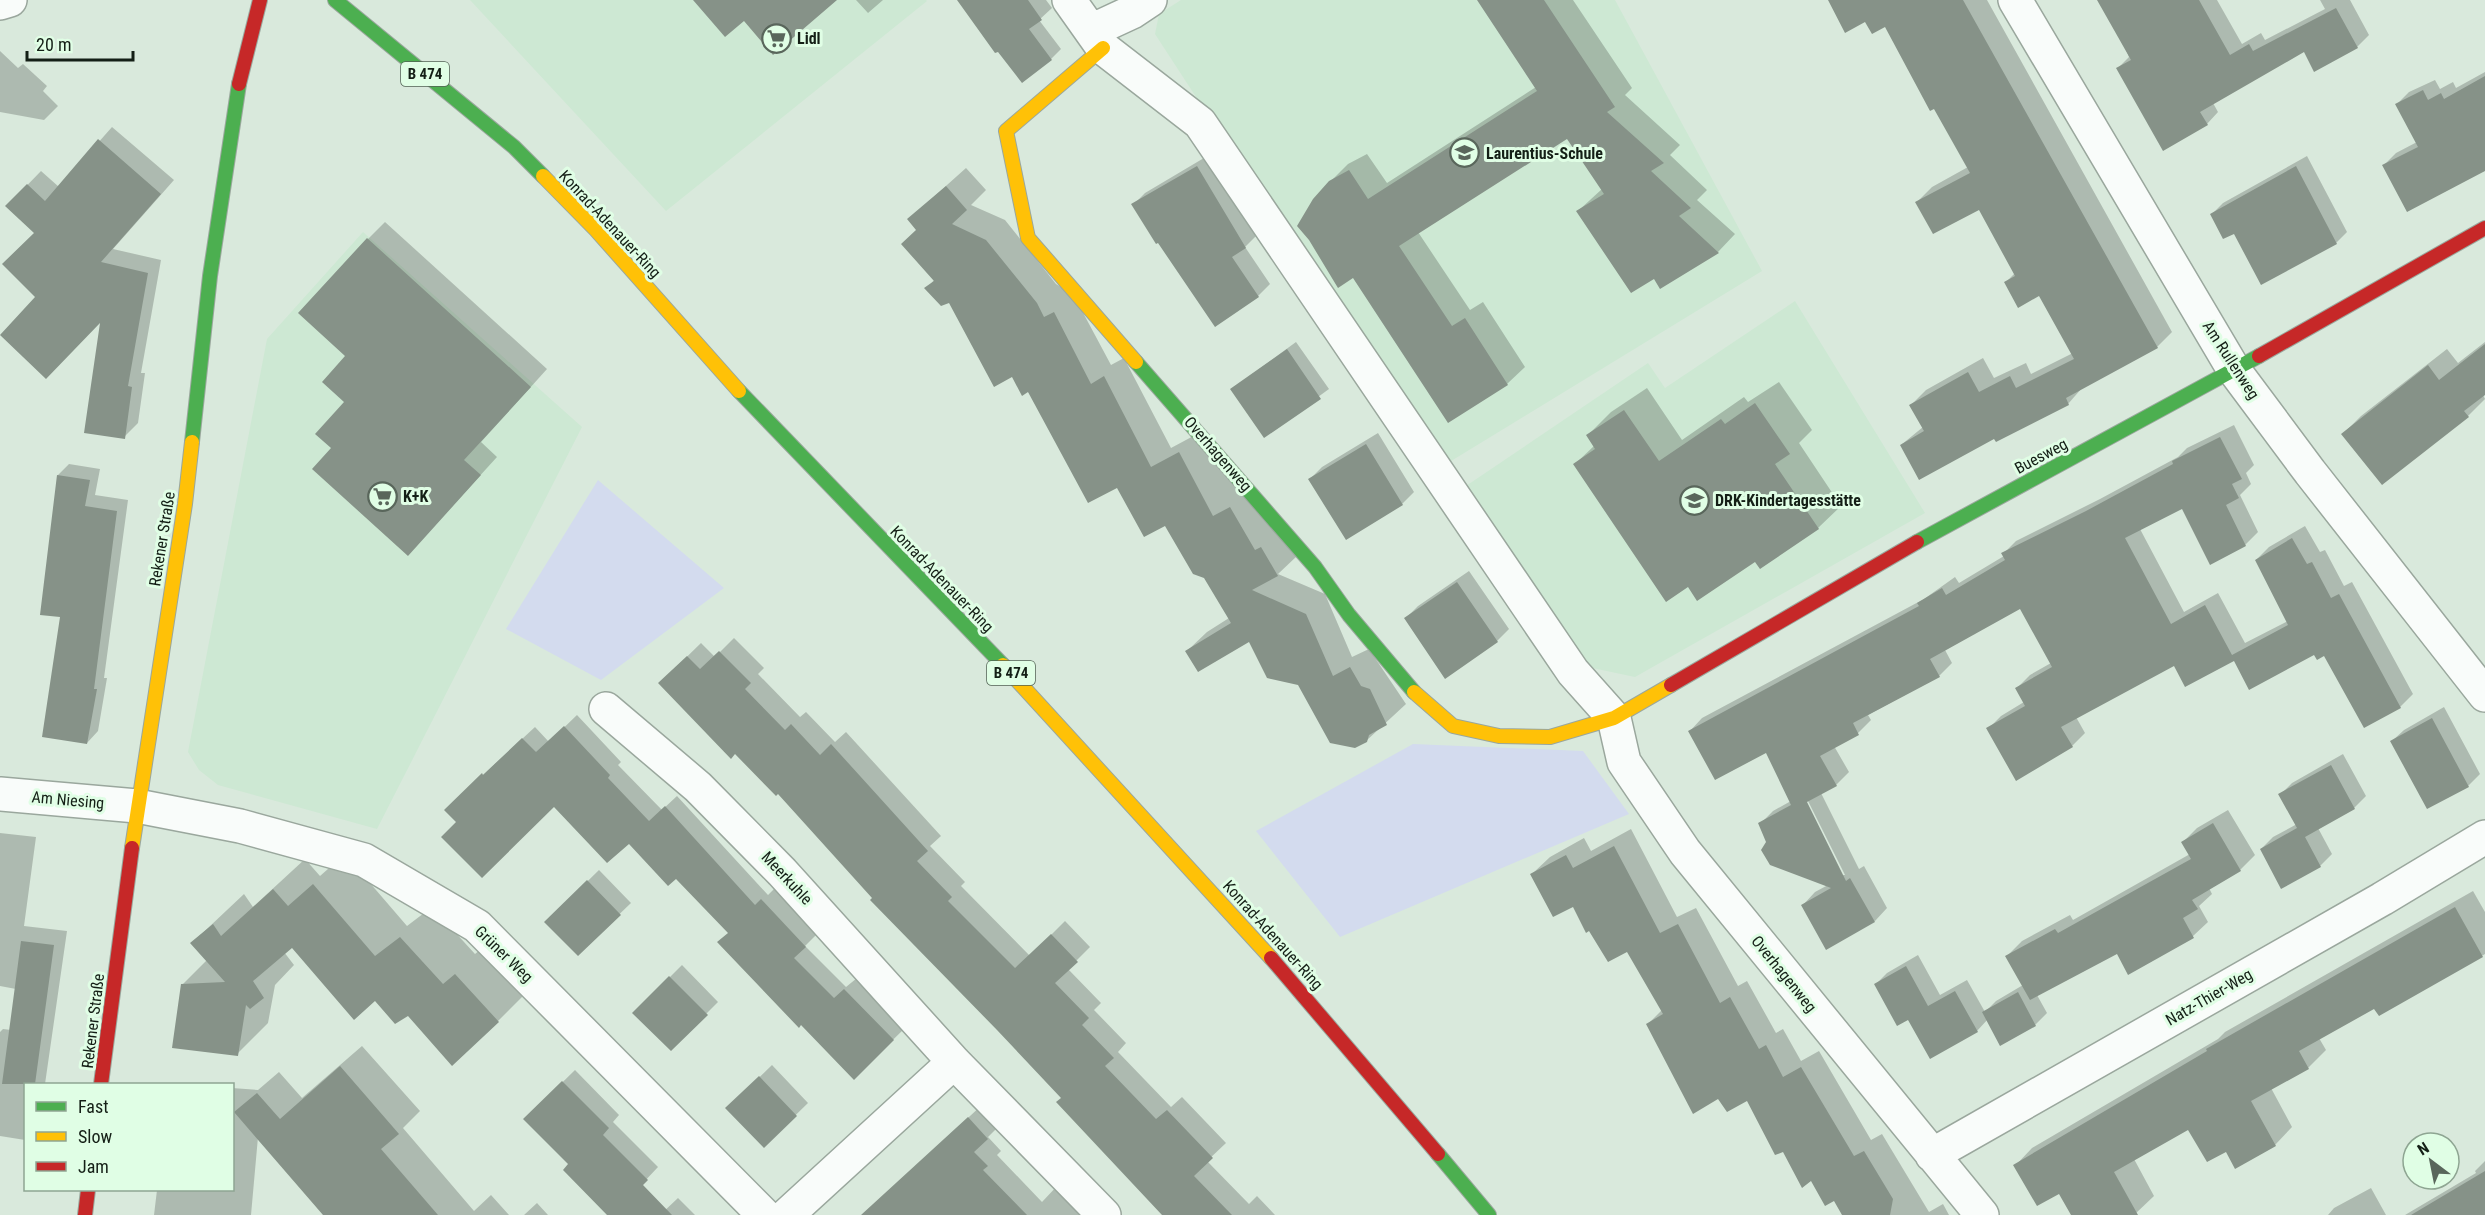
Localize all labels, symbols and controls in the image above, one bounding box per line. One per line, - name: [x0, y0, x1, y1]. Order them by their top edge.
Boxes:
- supermarket icon: Lidl: [760, 22, 792, 54]
- scale bar: [27, 24, 134, 62]
- place label: Lidl: [797, 29, 821, 48]
- text: 20 m: [36, 34, 71, 55]
- road number: B 474: [401, 62, 449, 86]
- school or university icon: Laurentius-Schule: [1449, 137, 1481, 169]
- place label: Laurentius-Schule: [1486, 144, 1603, 163]
- street label: Konrad-Adenauer-Ring: [555, 166, 665, 282]
- street label: Am Rullenweg: [2199, 317, 2263, 403]
- street label: Overhagenweg: [1180, 413, 1256, 495]
- street label: Buesweg: [2011, 434, 2071, 478]
- supermarket icon: K+K: [366, 480, 398, 512]
- school or university icon: DRK-Kindertagesstätte: [1678, 484, 1710, 516]
- place label: K+K: [403, 487, 428, 506]
- street label: Rekener Straße: [145, 490, 179, 588]
- place label: DRK-Kindertagesstätte: [1715, 491, 1861, 510]
- street label: Konrad-Adenauer-Ring: [886, 522, 998, 636]
- road number: B 474: [987, 661, 1035, 685]
- street label: Am Niesing: [31, 787, 105, 813]
- street label: Meerkuhle: [758, 847, 816, 909]
- street label: Konrad-Adenauer-Ring: [1219, 876, 1327, 994]
- street label: Grüner Weg: [471, 922, 537, 986]
- street label: Overhagenweg: [1747, 932, 1821, 1016]
- street label: Natz-Thier-Weg: [2162, 965, 2256, 1029]
- street label: Rekener Straße: [78, 972, 108, 1070]
- legend: [24, 1083, 234, 1191]
- text: Fast: [78, 1096, 109, 1117]
- text: Slow: [78, 1126, 113, 1147]
- north arrow: [2401, 1131, 2461, 1191]
- text: N: [2414, 1138, 2433, 1159]
- text: Jam: [78, 1156, 109, 1177]

